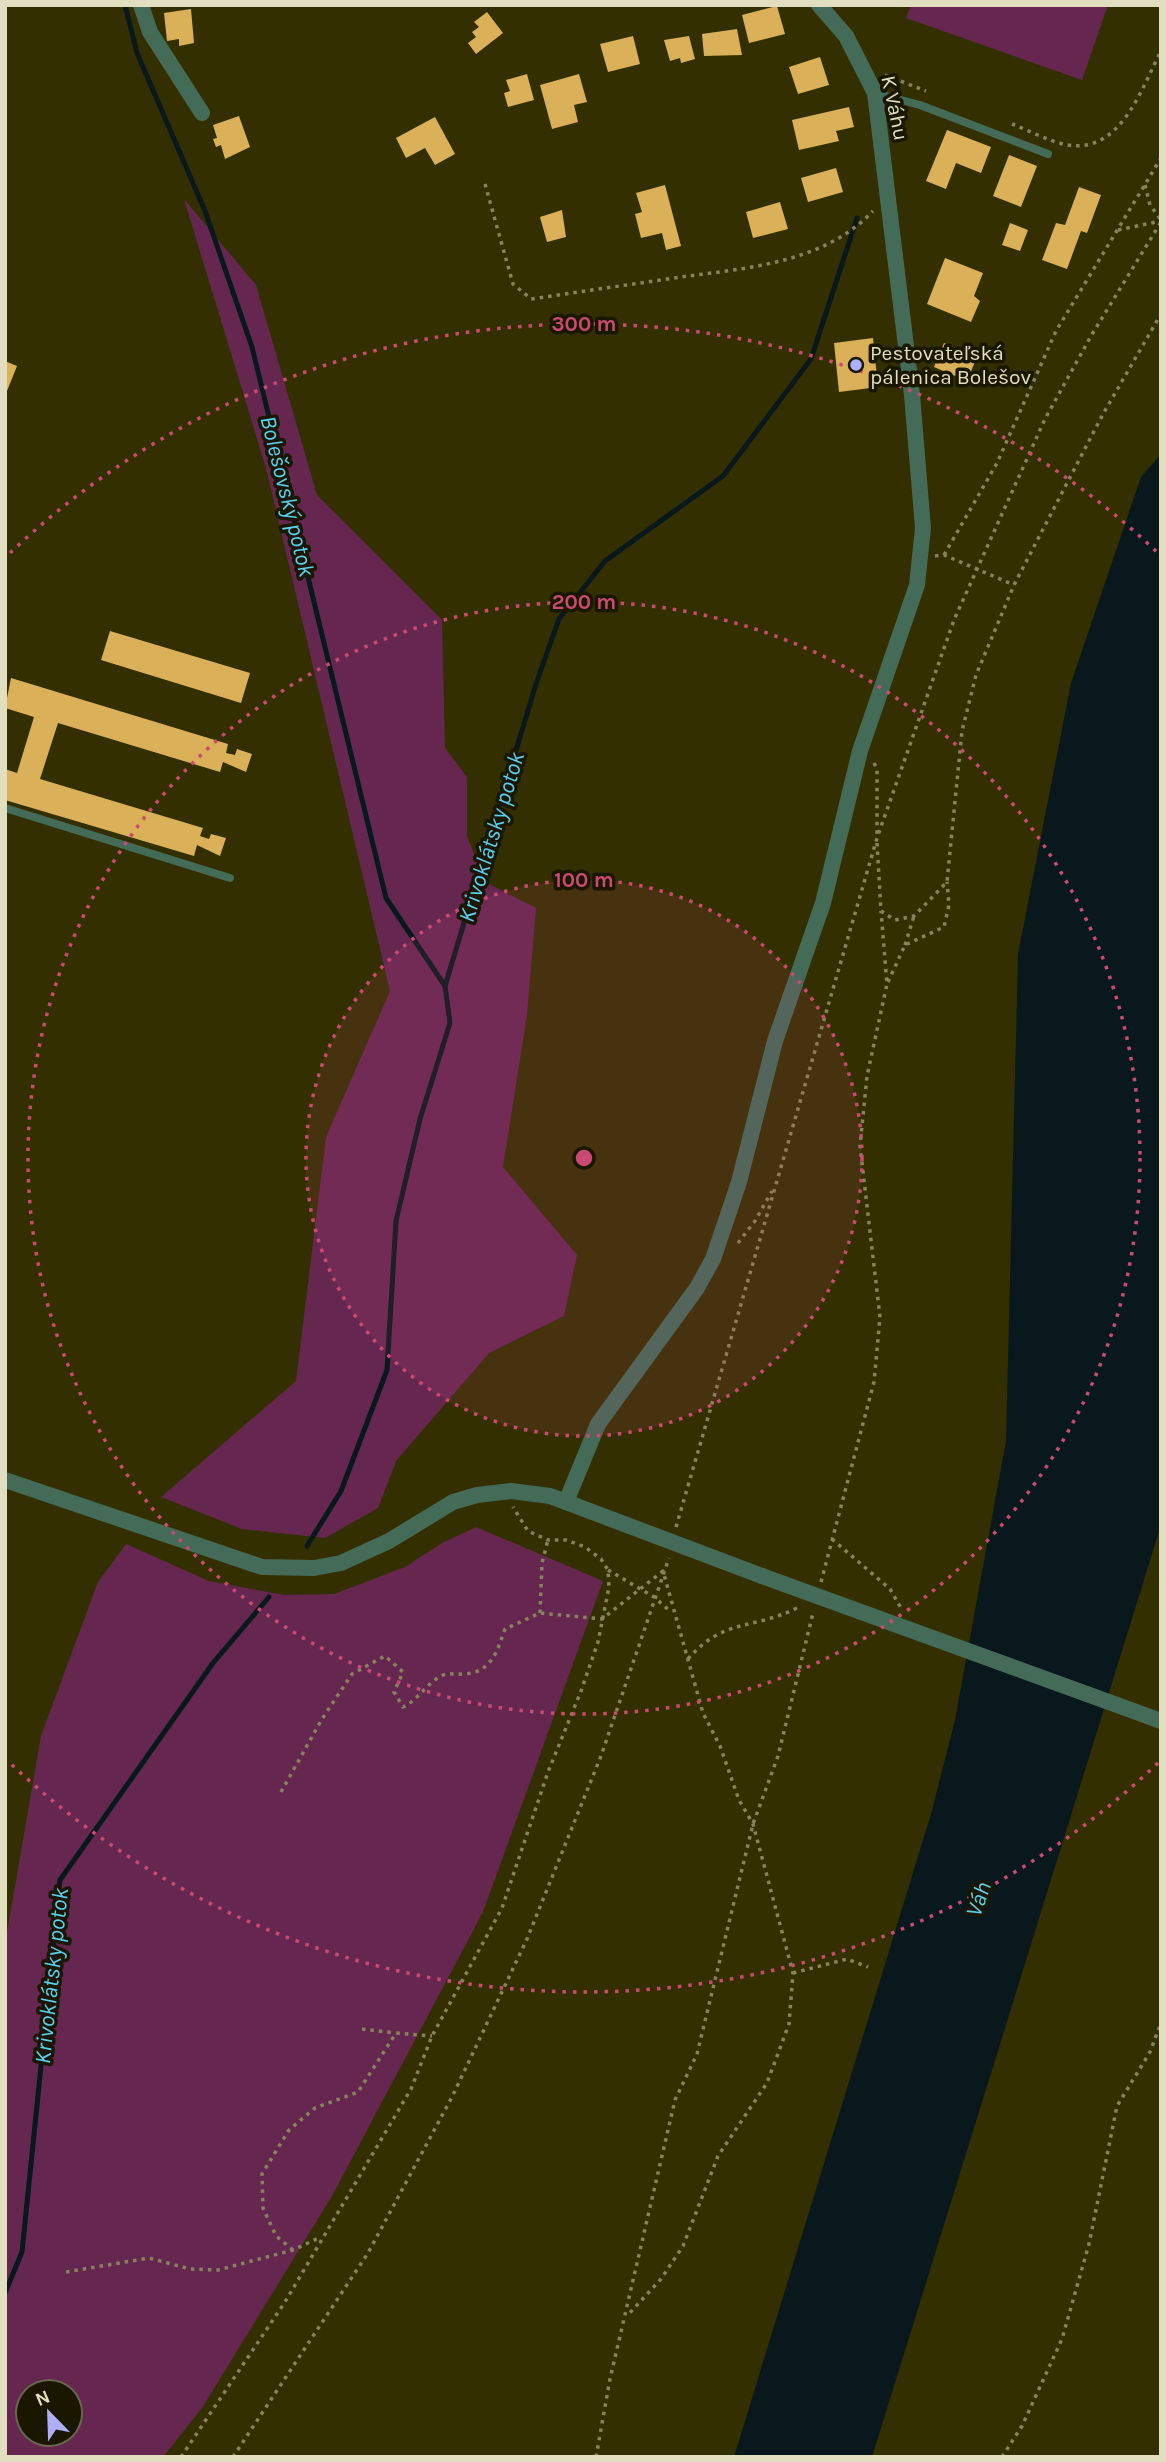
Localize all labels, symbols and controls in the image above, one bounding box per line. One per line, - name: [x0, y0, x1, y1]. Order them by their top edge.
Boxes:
- street label: K Váhu: [876, 73, 914, 143]
- text: 300 m: [552, 312, 616, 336]
- place label: Pestovateľská pálenica Bolešov: [870, 341, 1032, 389]
- marker: Pestovateľská pálenica Bolešov: [848, 357, 864, 373]
- water label: Bolešovský potok: [254, 413, 321, 580]
- text: 200 m: [552, 590, 616, 614]
- water label: Krivoklátsky potok: [453, 748, 530, 926]
- text: 100 m: [554, 868, 614, 892]
- centre of rings: [572, 1146, 596, 1170]
- water label: Váh: [960, 1878, 997, 1920]
- water label: Krivoklátsky potok: [29, 1886, 74, 2065]
- north arrow: [14, 2378, 84, 2448]
- text: N: [32, 2385, 53, 2411]

